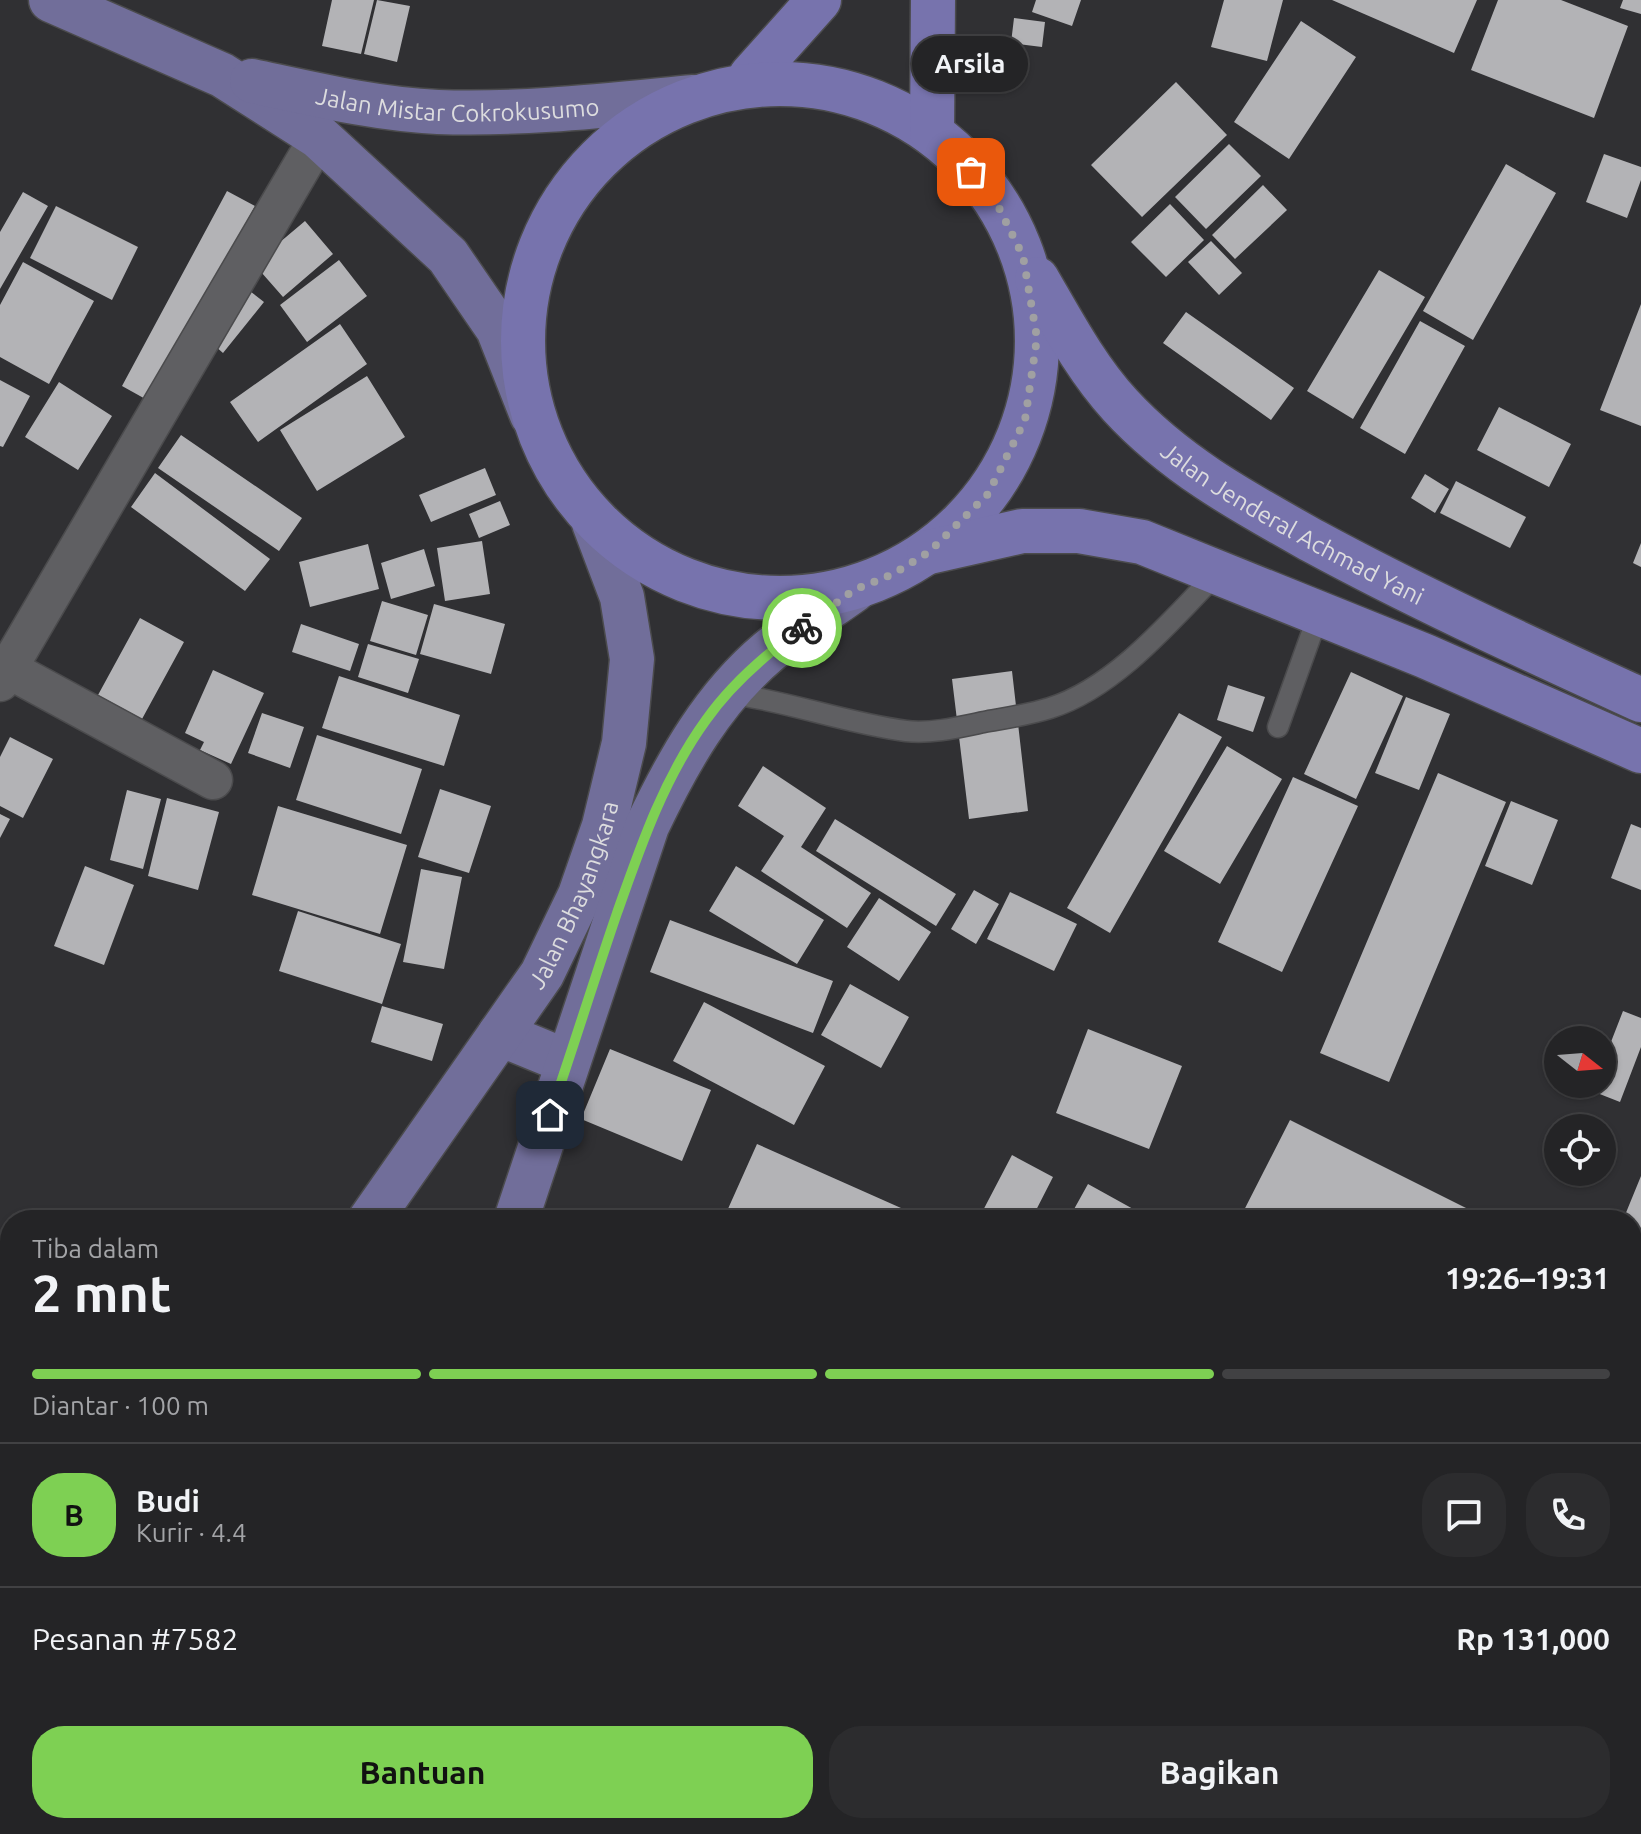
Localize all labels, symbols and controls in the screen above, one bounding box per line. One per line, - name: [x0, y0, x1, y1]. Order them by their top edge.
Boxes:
- callout: Arsila: [913, 36, 1029, 92]
- text: Arsila: [935, 49, 1005, 78]
- street label: Jalan Mistar Cokrokusumo: [314, 82, 600, 126]
- pin: [937, 138, 1005, 206]
- icon: bag: [949, 150, 993, 194]
- street label: Jalan Jenderal Achmad Yani: [1156, 436, 1429, 610]
- courier: [762, 588, 842, 668]
- icon: bike: [780, 606, 824, 650]
- street label: Jalan Bhayangkara: [523, 798, 623, 994]
- north arrow: [1544, 1026, 1616, 1098]
- map controls: [1544, 1026, 1616, 1186]
- pin: [516, 1081, 584, 1149]
- icon: home: [528, 1093, 572, 1137]
- button: locate: [1544, 1114, 1616, 1186]
- text: Tiba dalam: [32, 1234, 159, 1263]
- text: 19:26–19:31: [1445, 1261, 1610, 1295]
- text: 2 mnt: [32, 1264, 171, 1322]
- text: Diantar · 100 m: [32, 1391, 209, 1420]
- button: chat: [1422, 1473, 1506, 1557]
- button: phone: [1526, 1473, 1610, 1557]
- text: Budi: [136, 1484, 200, 1518]
- text: B: [64, 1498, 84, 1532]
- text: Kurir · 4.4: [136, 1518, 247, 1547]
- text: Pesanan #7582: [32, 1622, 238, 1656]
- text: Rp 131,000: [1456, 1622, 1610, 1656]
- button: Bantuan: [32, 1726, 813, 1818]
- button: Bagikan: [829, 1726, 1610, 1818]

